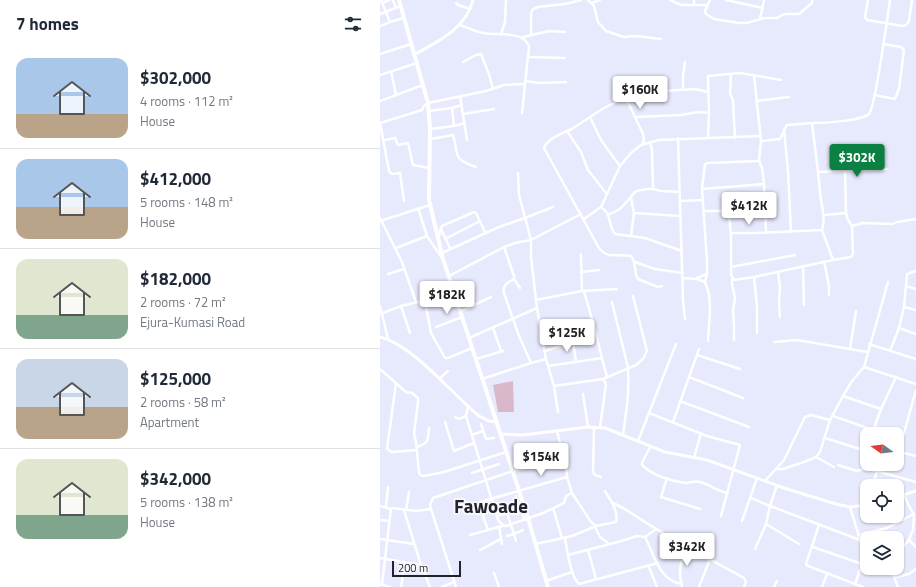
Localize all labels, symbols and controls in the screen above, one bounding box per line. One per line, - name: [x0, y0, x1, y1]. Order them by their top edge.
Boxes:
- text: 7 homes: [16, 11, 79, 37]
- icon: filters: [342, 13, 364, 35]
- text: $302,000: [140, 65, 211, 91]
- icon: home: [48, 74, 96, 122]
- pin: $160K: [612, 76, 668, 110]
- text: $160K: [622, 79, 658, 99]
- text: 4 rooms · 112 m²: [140, 91, 233, 111]
- text: House: [140, 111, 175, 131]
- pin: $302K: [829, 144, 885, 178]
- text: $302K: [839, 147, 875, 167]
- text: $412,000: [140, 166, 211, 192]
- icon: home: [48, 175, 96, 223]
- text: 5 rooms · 148 m²: [140, 192, 233, 212]
- pin: $412K: [721, 192, 777, 226]
- text: $412K: [731, 195, 767, 215]
- text: House: [140, 212, 175, 232]
- text: $182,000: [140, 266, 211, 292]
- icon: home: [48, 275, 96, 323]
- pin: $182K: [419, 281, 475, 315]
- text: $182K: [429, 284, 465, 304]
- text: 2 rooms · 72 m²: [140, 292, 226, 312]
- text: Ejura-Kumasi Road: [140, 312, 245, 332]
- pin: $125K: [539, 319, 595, 353]
- text: $125K: [549, 322, 585, 342]
- text: $125,000: [140, 366, 211, 392]
- icon: home: [48, 375, 96, 423]
- text: 2 rooms · 58 m²: [140, 392, 226, 412]
- text: Apartment: [140, 412, 199, 432]
- north arrow: [860, 427, 904, 471]
- map controls: [860, 427, 904, 575]
- pin: $154K: [513, 443, 569, 477]
- text: $154K: [523, 446, 559, 466]
- text: $342,000: [140, 466, 211, 492]
- icon: home: [48, 475, 96, 523]
- button: locate: [860, 479, 904, 523]
- district label: Fawoade: [454, 491, 528, 520]
- text: 5 rooms · 138 m²: [140, 492, 233, 512]
- text: House: [140, 512, 175, 532]
- button: layers: [860, 531, 904, 575]
- pin: $342K: [659, 533, 715, 567]
- text: $342K: [669, 536, 705, 556]
- scale bar: [392, 559, 461, 578]
- text: 200 m: [398, 560, 428, 576]

